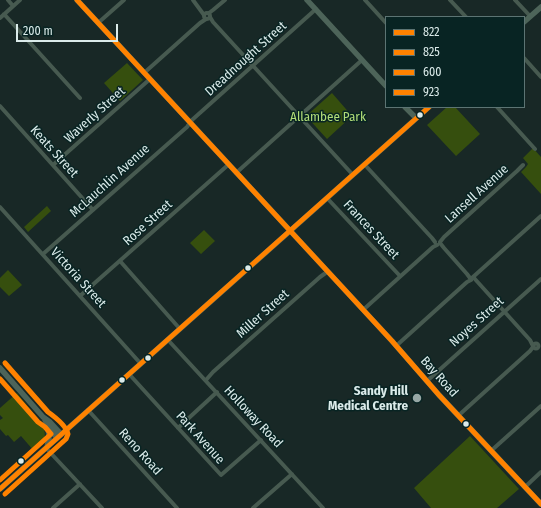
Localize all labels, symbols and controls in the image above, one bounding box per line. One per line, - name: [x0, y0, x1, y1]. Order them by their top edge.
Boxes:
- scale bar: [18, 16, 120, 42]
- legend: [385, 16, 525, 108]
- street label: Dreadnought Street: [202, 18, 290, 100]
- text: 200 m: [23, 24, 53, 38]
- text: 822: [423, 25, 440, 39]
- text: 825: [423, 45, 440, 59]
- text: 600: [423, 65, 441, 79]
- street label: Waverly Street: [61, 84, 129, 146]
- text: 923: [423, 85, 439, 99]
- park label: Allambee Park: [290, 109, 366, 125]
- unlabelled marker: [415, 110, 425, 120]
- street label: Keats Street: [27, 123, 81, 181]
- street label: McLauchlin Avenue: [67, 141, 153, 221]
- street label: Lansell Avenue: [442, 161, 512, 227]
- street label: Rose Street: [120, 197, 176, 249]
- street label: Frances Street: [340, 197, 402, 263]
- street label: Victoria Street: [47, 245, 109, 311]
- unlabelled marker: [243, 263, 253, 273]
- street label: Miller Street: [234, 286, 292, 342]
- street label: Noyes Street: [447, 294, 507, 350]
- unlabelled marker: [143, 353, 153, 363]
- street label: Bay Road: [417, 354, 461, 400]
- unlabelled marker: [117, 375, 127, 385]
- street label: Holloway Road: [220, 383, 286, 451]
- place label: Sandy Hill Medical Centre: [328, 383, 408, 414]
- marker: Sandy Hill Medical Centre: [411, 392, 423, 404]
- street label: Park Avenue: [172, 409, 228, 467]
- unlabelled marker: [461, 419, 471, 429]
- street label: Reno Road: [115, 426, 165, 478]
- unlabelled marker: [16, 456, 26, 466]

